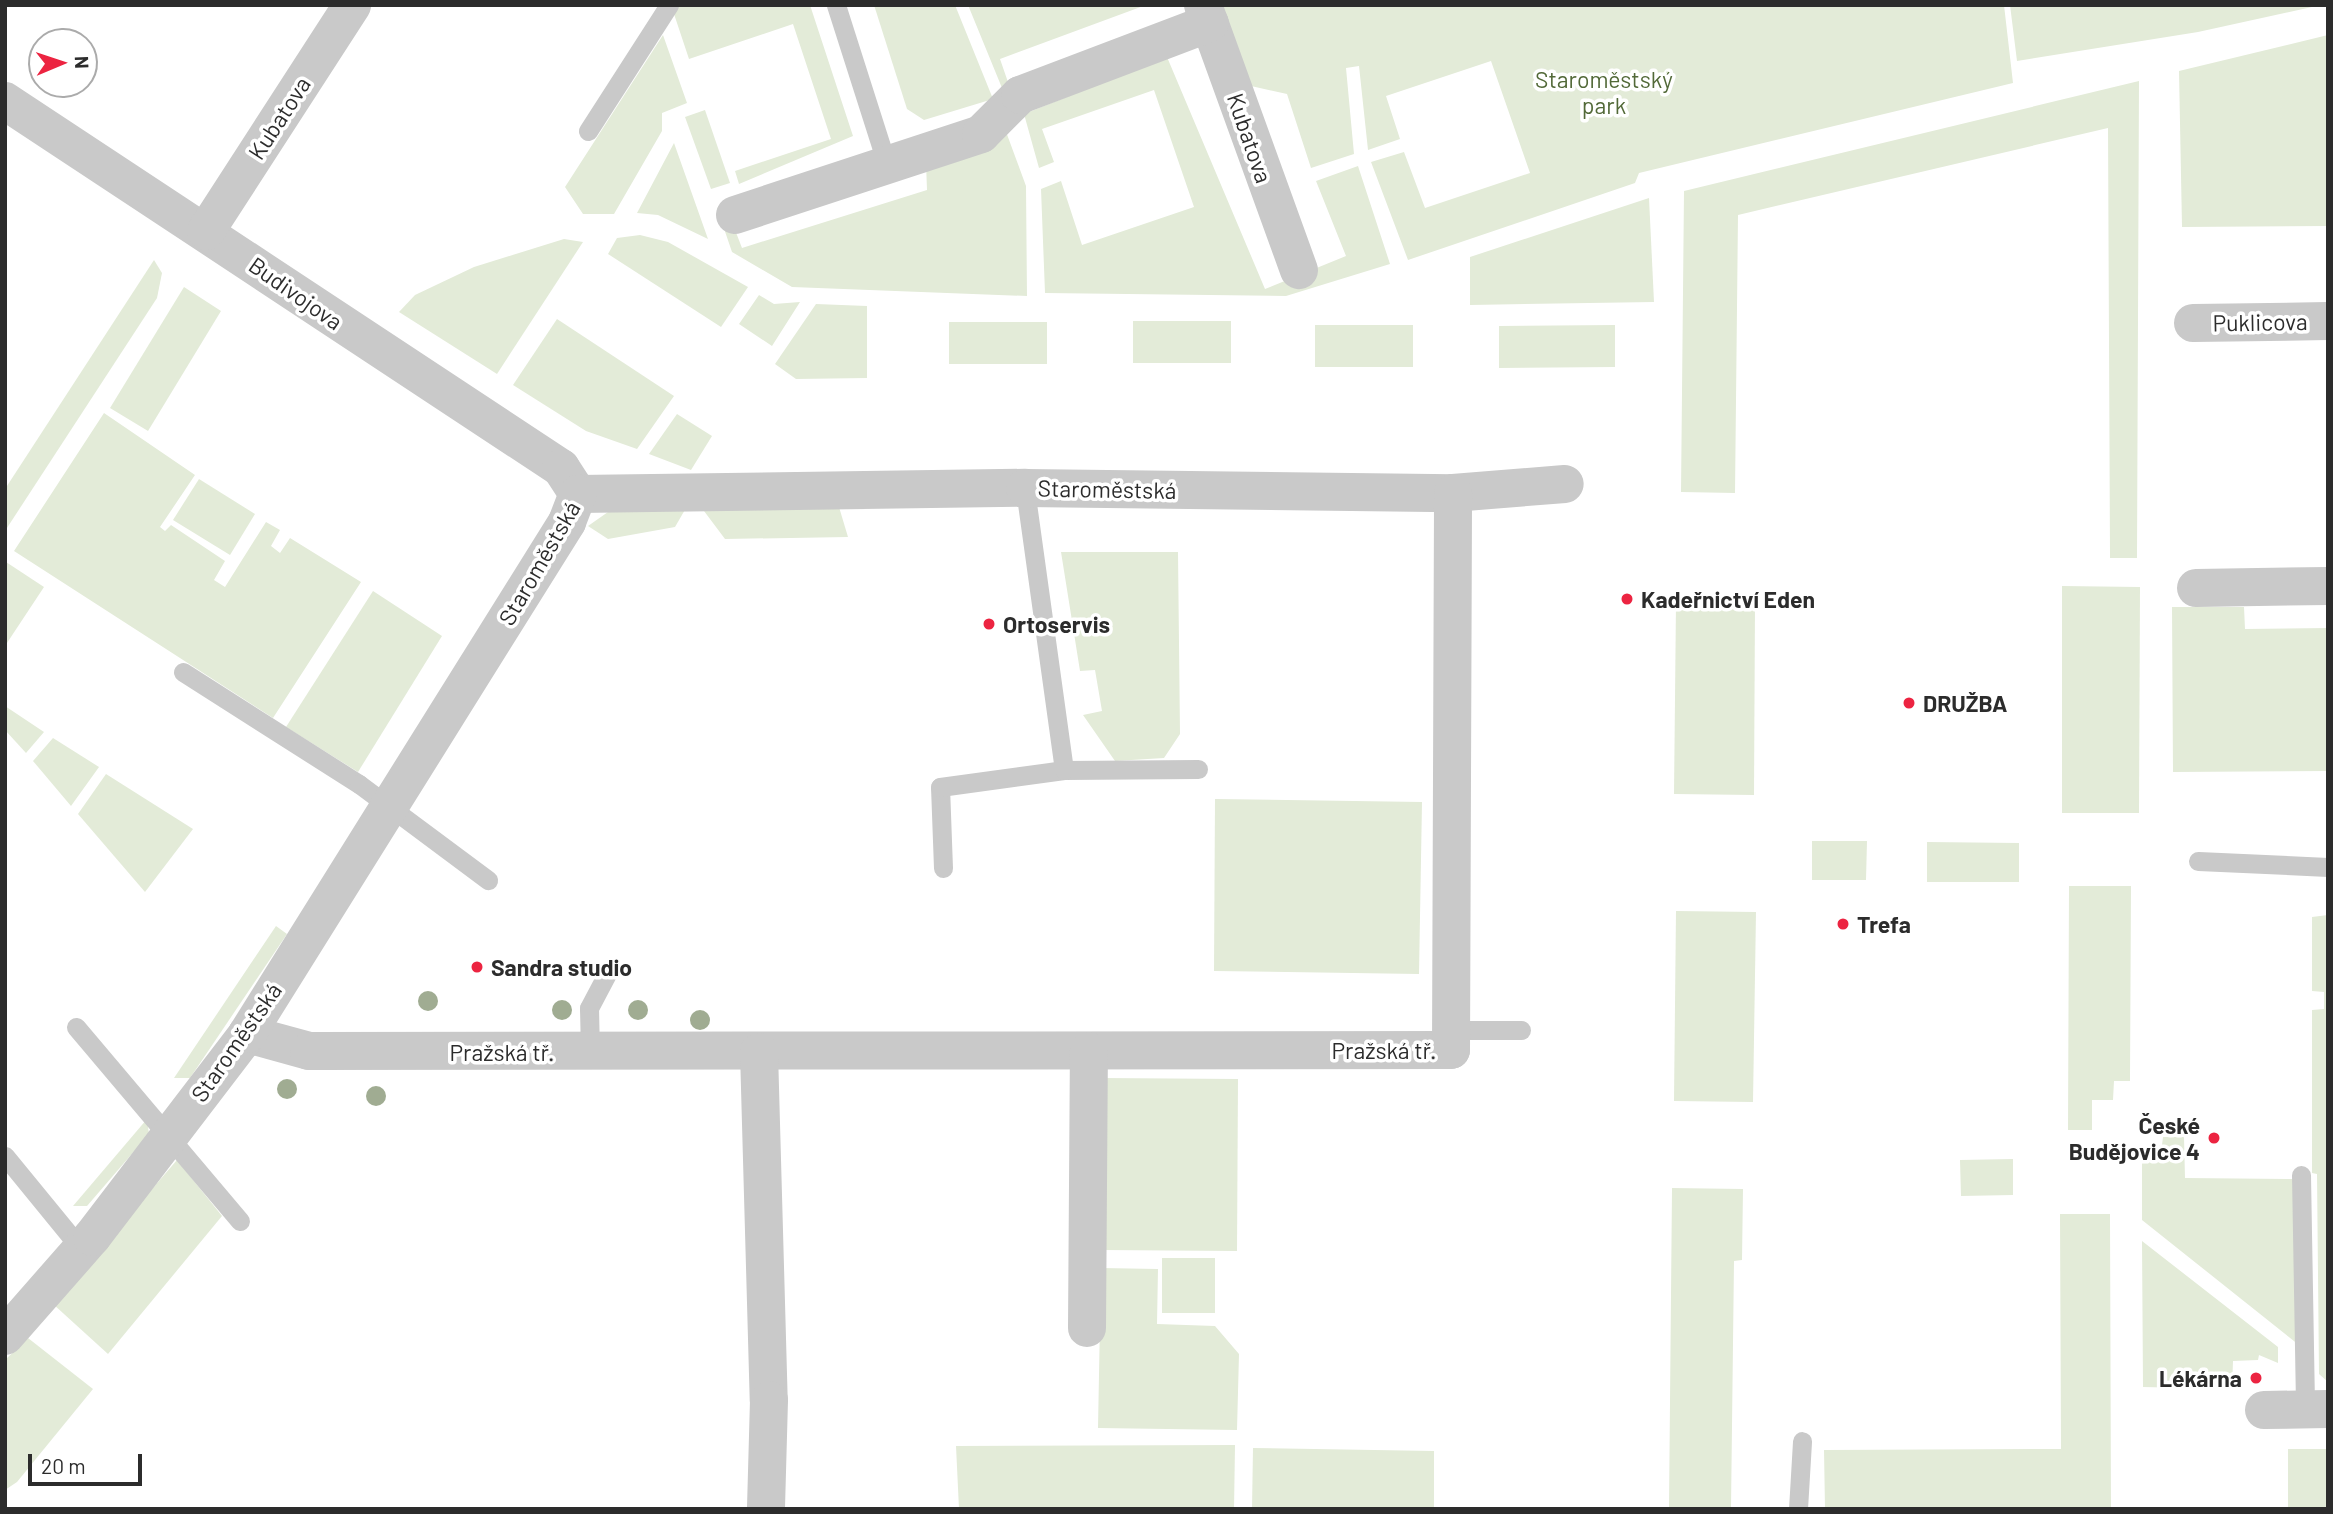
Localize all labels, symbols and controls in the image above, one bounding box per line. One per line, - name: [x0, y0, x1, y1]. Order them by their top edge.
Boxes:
- north arrow: [28, 28, 98, 98]
- text: N: [71, 56, 94, 69]
- park label: Staroměstský park: [1535, 65, 1673, 119]
- street label: Kubatova: [242, 71, 316, 165]
- street label: Kubatova: [1222, 89, 1278, 187]
- street label: Budivojova: [244, 251, 348, 335]
- street label: Puklicova: [2212, 307, 2308, 337]
- street label: Staroměstská: [1037, 474, 1177, 504]
- street label: Staroměstská: [492, 496, 586, 630]
- place label: Kadeřnictví Eden: [1641, 585, 1815, 613]
- marker: Kadeřnictví Eden: [1619, 591, 1635, 607]
- place label: Ortoservis: [1003, 610, 1110, 638]
- marker: Ortoservis: [981, 616, 997, 632]
- place label: DRUŽBA: [1923, 689, 2007, 717]
- marker: DRUŽBA: [1901, 695, 1917, 711]
- place label: Trefa: [1857, 910, 1911, 938]
- marker: Trefa: [1835, 916, 1851, 932]
- place label: Sandra studio: [491, 953, 632, 981]
- marker: Sandra studio: [469, 959, 485, 975]
- street label: Staroměstská: [185, 977, 287, 1107]
- street label: Pražská tř.: [1332, 1036, 1436, 1064]
- street label: Pražská tř.: [450, 1038, 554, 1066]
- place label: České Budějovice 4: [2069, 1111, 2200, 1165]
- marker: České Budějovice 4: [2206, 1130, 2222, 1146]
- place label: Lékárna: [2159, 1364, 2242, 1392]
- marker: Lékárna: [2248, 1370, 2264, 1386]
- scale bar: [32, 1440, 145, 1484]
- text: 20 m: [41, 1453, 86, 1478]

